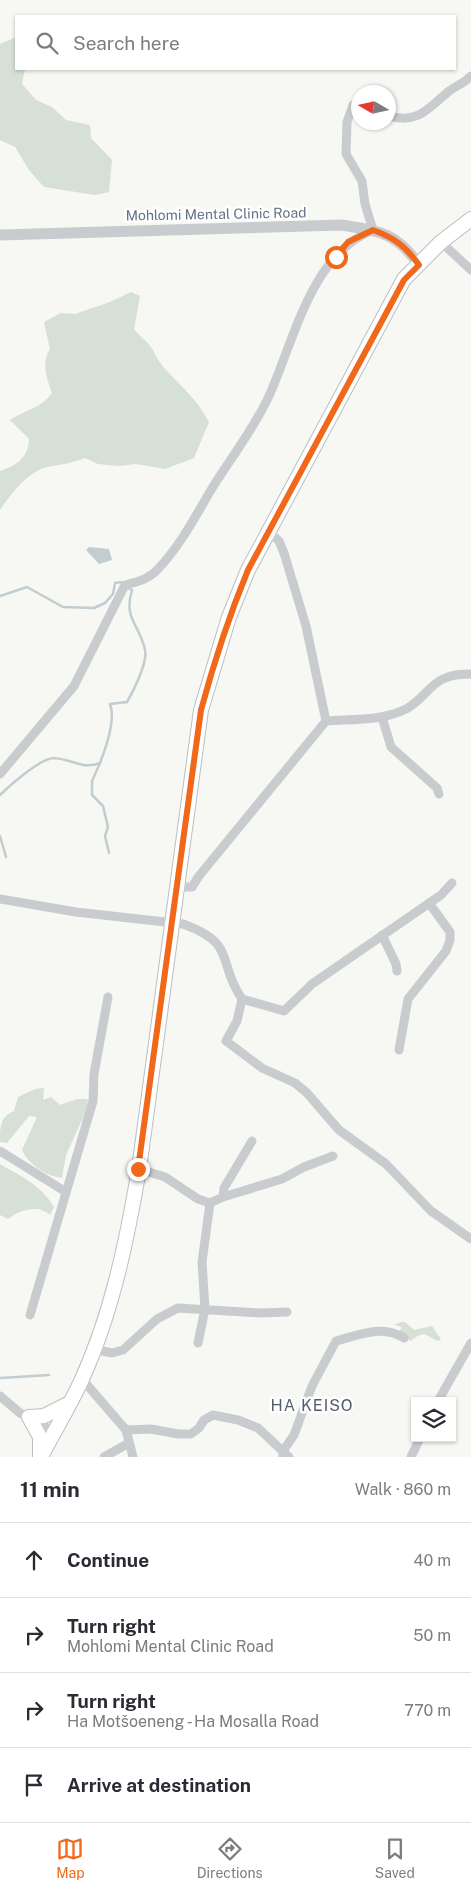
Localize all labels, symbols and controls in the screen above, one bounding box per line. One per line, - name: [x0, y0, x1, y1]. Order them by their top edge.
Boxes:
- search box: [15, 15, 456, 70]
- icon: search: [33, 29, 61, 57]
- text: Search here: [73, 32, 180, 54]
- north arrow: [351, 85, 396, 130]
- street label: Mohlomi Mental Clinic Road: [125, 204, 307, 224]
- route start: [325, 246, 348, 269]
- route end: [127, 1158, 150, 1181]
- district label: HA KEISO: [270, 1396, 354, 1415]
- map controls: [411, 1397, 456, 1442]
- button: layers: [411, 1397, 456, 1442]
- text: 11 min: [20, 1477, 80, 1502]
- text: Walk · 860 m: [355, 1480, 451, 1499]
- icon: ahead: [20, 1546, 48, 1574]
- text: Continue: [67, 1549, 149, 1571]
- text: 40 m: [413, 1551, 451, 1570]
- text: Turn right: [67, 1615, 156, 1637]
- icon: right: [20, 1621, 48, 1649]
- text: 50 m: [413, 1626, 451, 1645]
- text: Mohlomi Mental Clinic Road: [67, 1637, 274, 1656]
- text: Turn right: [67, 1690, 156, 1712]
- icon: right: [20, 1696, 48, 1724]
- text: 770 m: [404, 1701, 451, 1720]
- text: Ha Motšoeneng - Ha Mosalla Road: [67, 1712, 319, 1731]
- icon: arrive: [20, 1771, 48, 1799]
- text: Arrive at destination: [67, 1774, 251, 1796]
- tab: Map: [56, 1835, 85, 1881]
- tab: Directions: [197, 1835, 263, 1881]
- tab: Saved: [375, 1835, 415, 1881]

